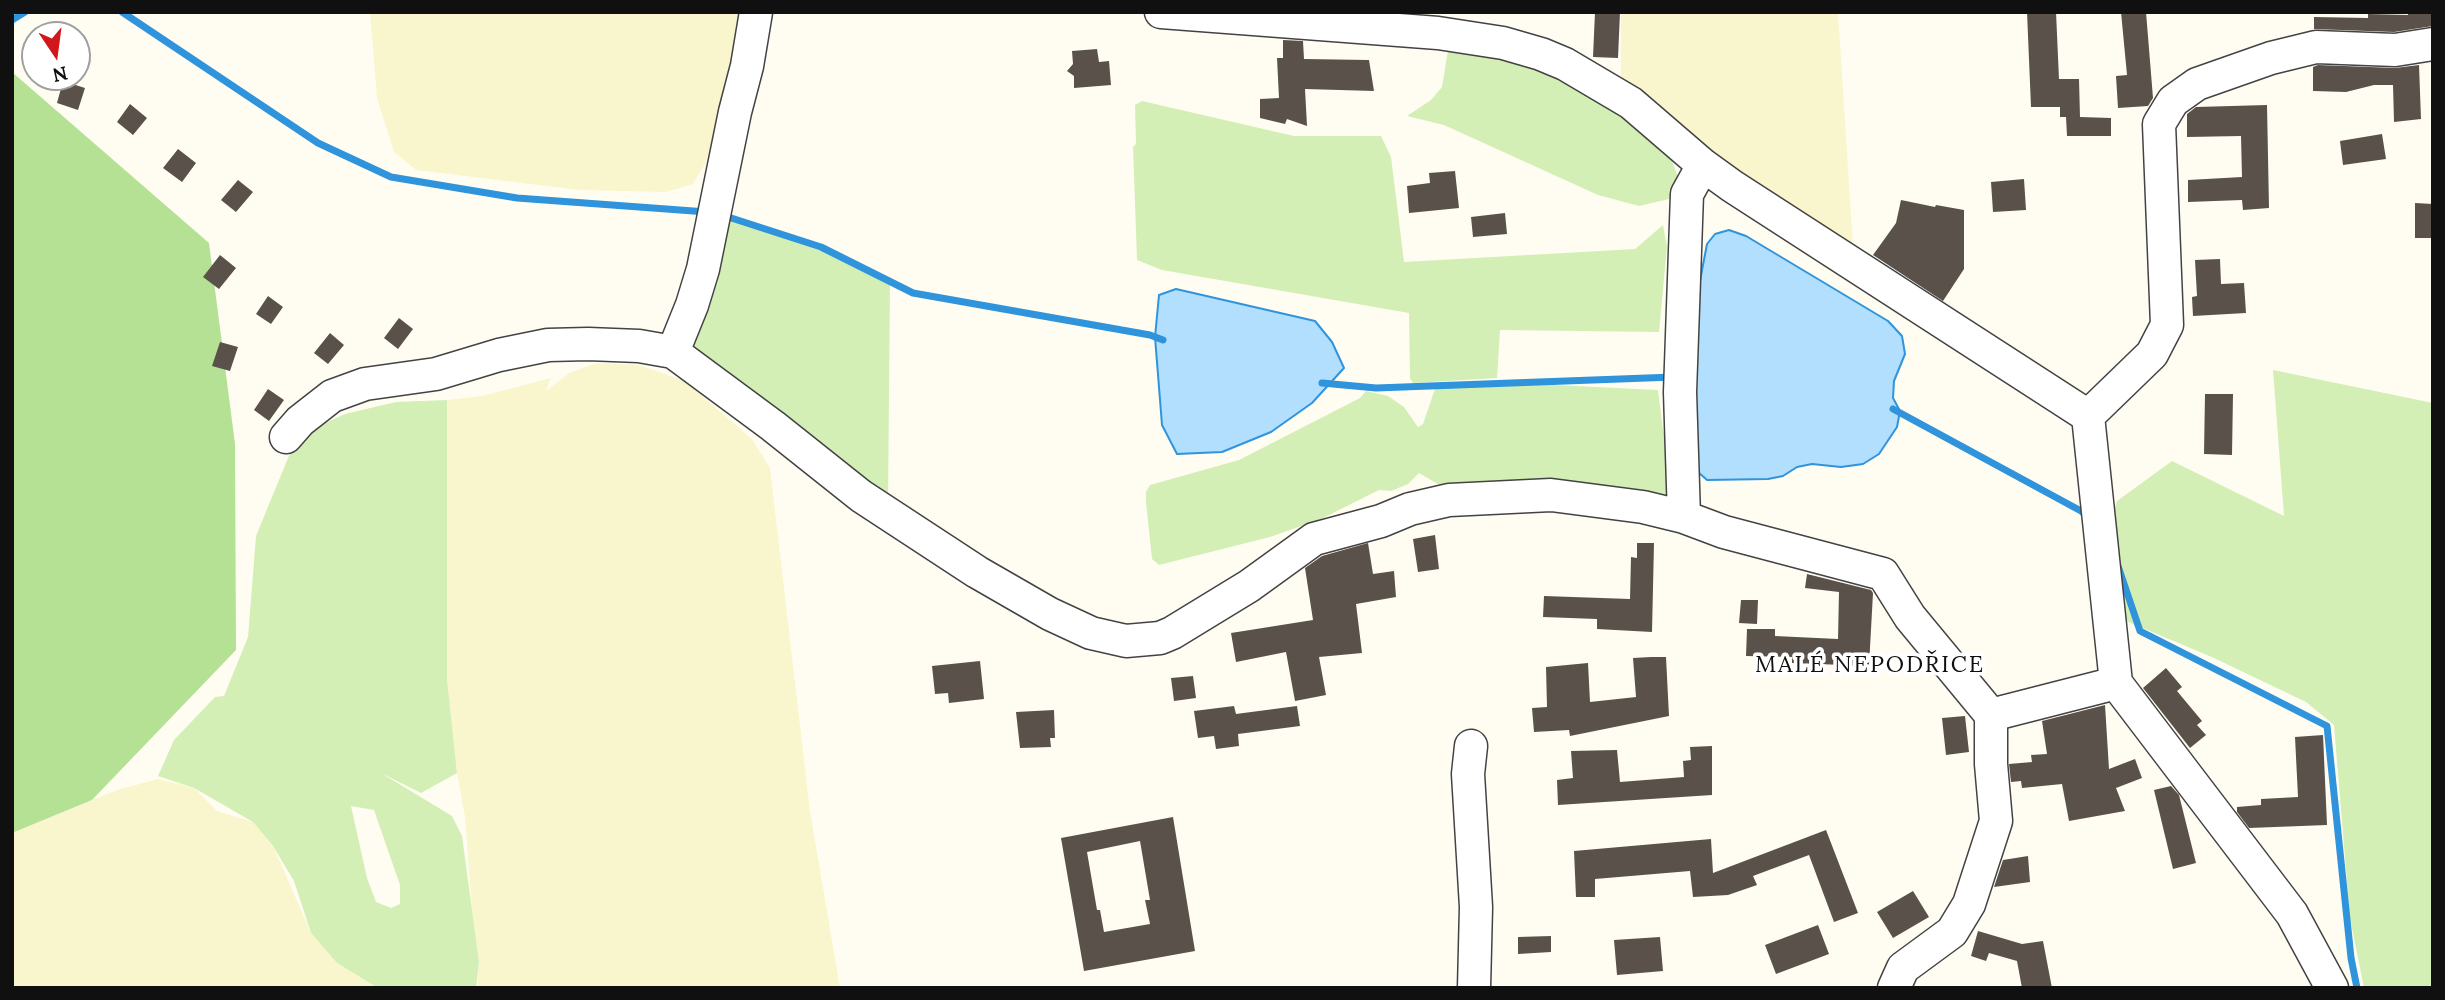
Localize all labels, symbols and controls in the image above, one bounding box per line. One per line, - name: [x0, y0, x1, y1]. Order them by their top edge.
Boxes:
- north arrow: [21, 21, 91, 91]
- text: N: [50, 61, 70, 88]
- district label: MALÉ NEPODŘICE: [1757, 651, 1983, 679]

